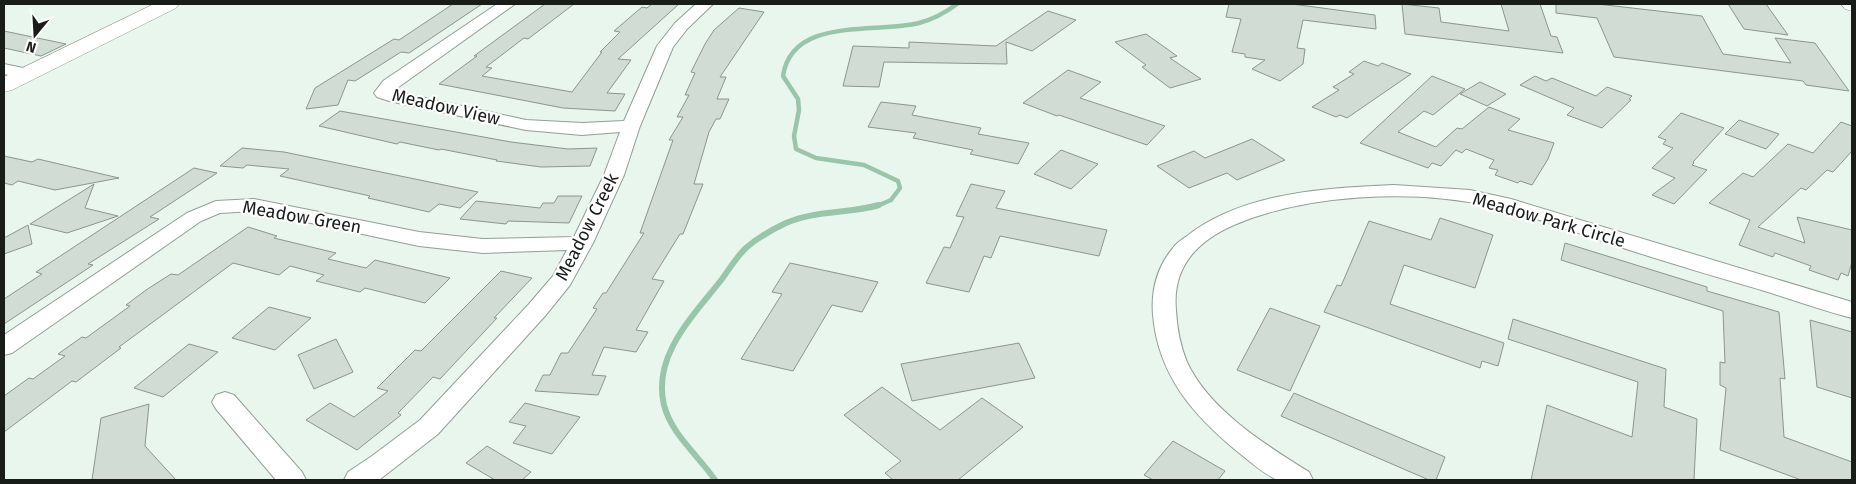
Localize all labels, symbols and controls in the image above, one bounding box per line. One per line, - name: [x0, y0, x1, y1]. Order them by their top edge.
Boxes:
- north arrow: [10, 10, 60, 60]
- text: N: [24, 37, 38, 56]
- street label: Meadow View: [390, 84, 502, 130]
- street label: Meadow Creek: [551, 169, 624, 284]
- street label: Meadow Park Circle: [1470, 188, 1628, 252]
- street label: Meadow Green: [241, 196, 363, 238]

